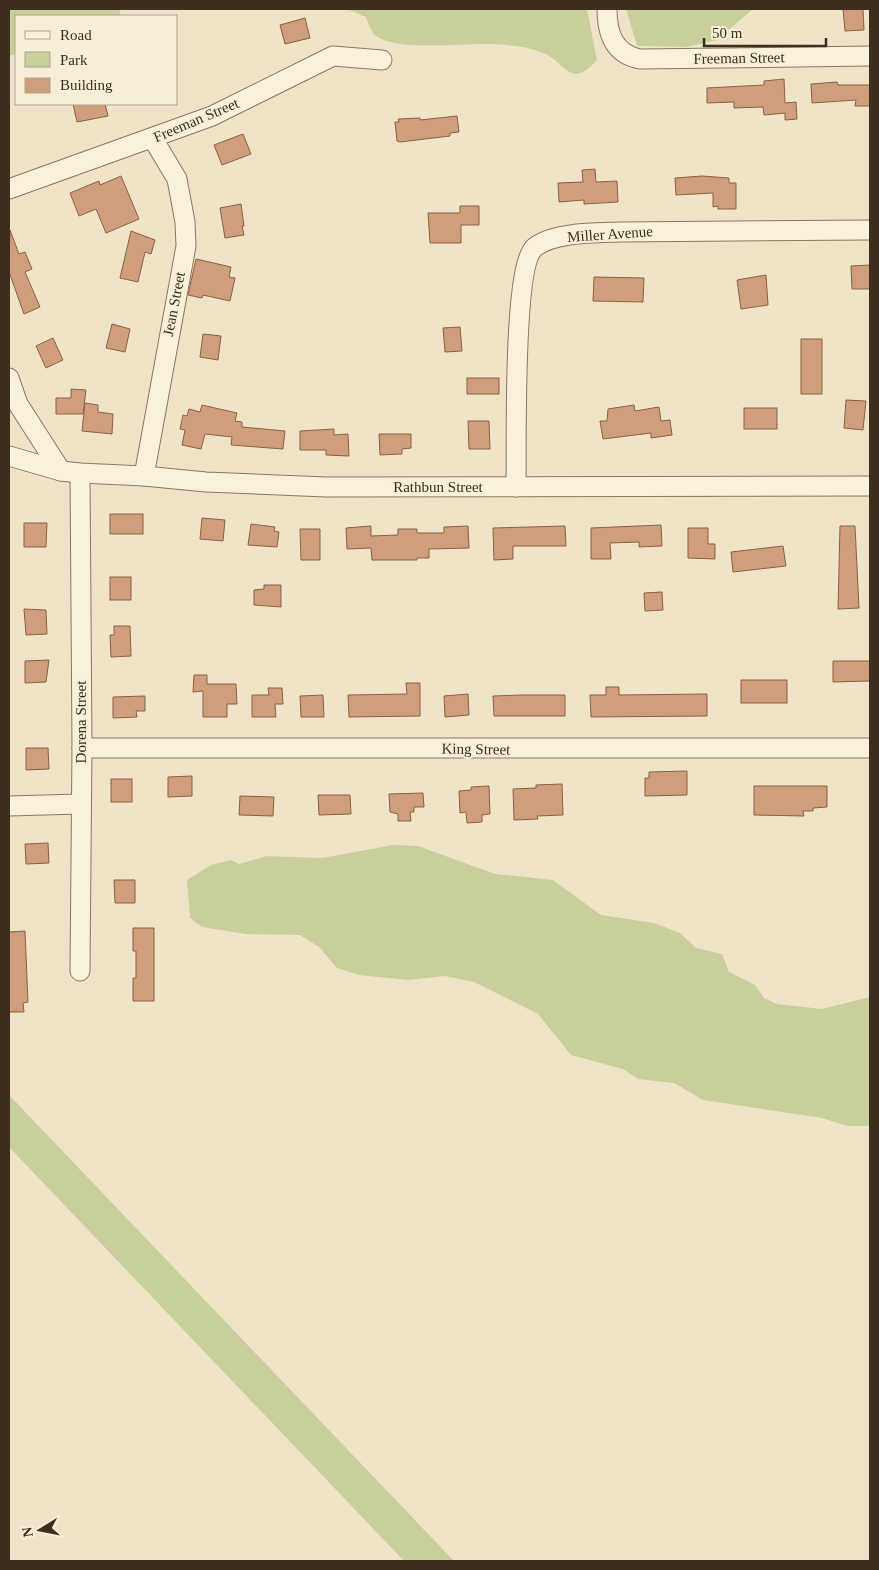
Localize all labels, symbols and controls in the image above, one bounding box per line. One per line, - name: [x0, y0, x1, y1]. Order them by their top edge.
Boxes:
- legend: [15, 15, 178, 105]
- scale bar: [704, 15, 826, 47]
- text: 50 m: [712, 25, 743, 41]
- text: Road: [60, 27, 92, 43]
- street label: Freeman Street: [693, 49, 786, 67]
- text: Park: [60, 52, 88, 68]
- text: Building: [60, 77, 113, 93]
- street label: Freeman Street: [151, 94, 242, 145]
- street label: Miller Avenue: [567, 223, 654, 245]
- street label: Jean Street: [160, 270, 188, 338]
- street label: Rathbun Street: [393, 479, 484, 495]
- street label: Dorena Street: [73, 680, 89, 763]
- street label: King Street: [441, 740, 511, 758]
- north arrow: [15, 1505, 65, 1555]
- text: N: [19, 1526, 36, 1538]

